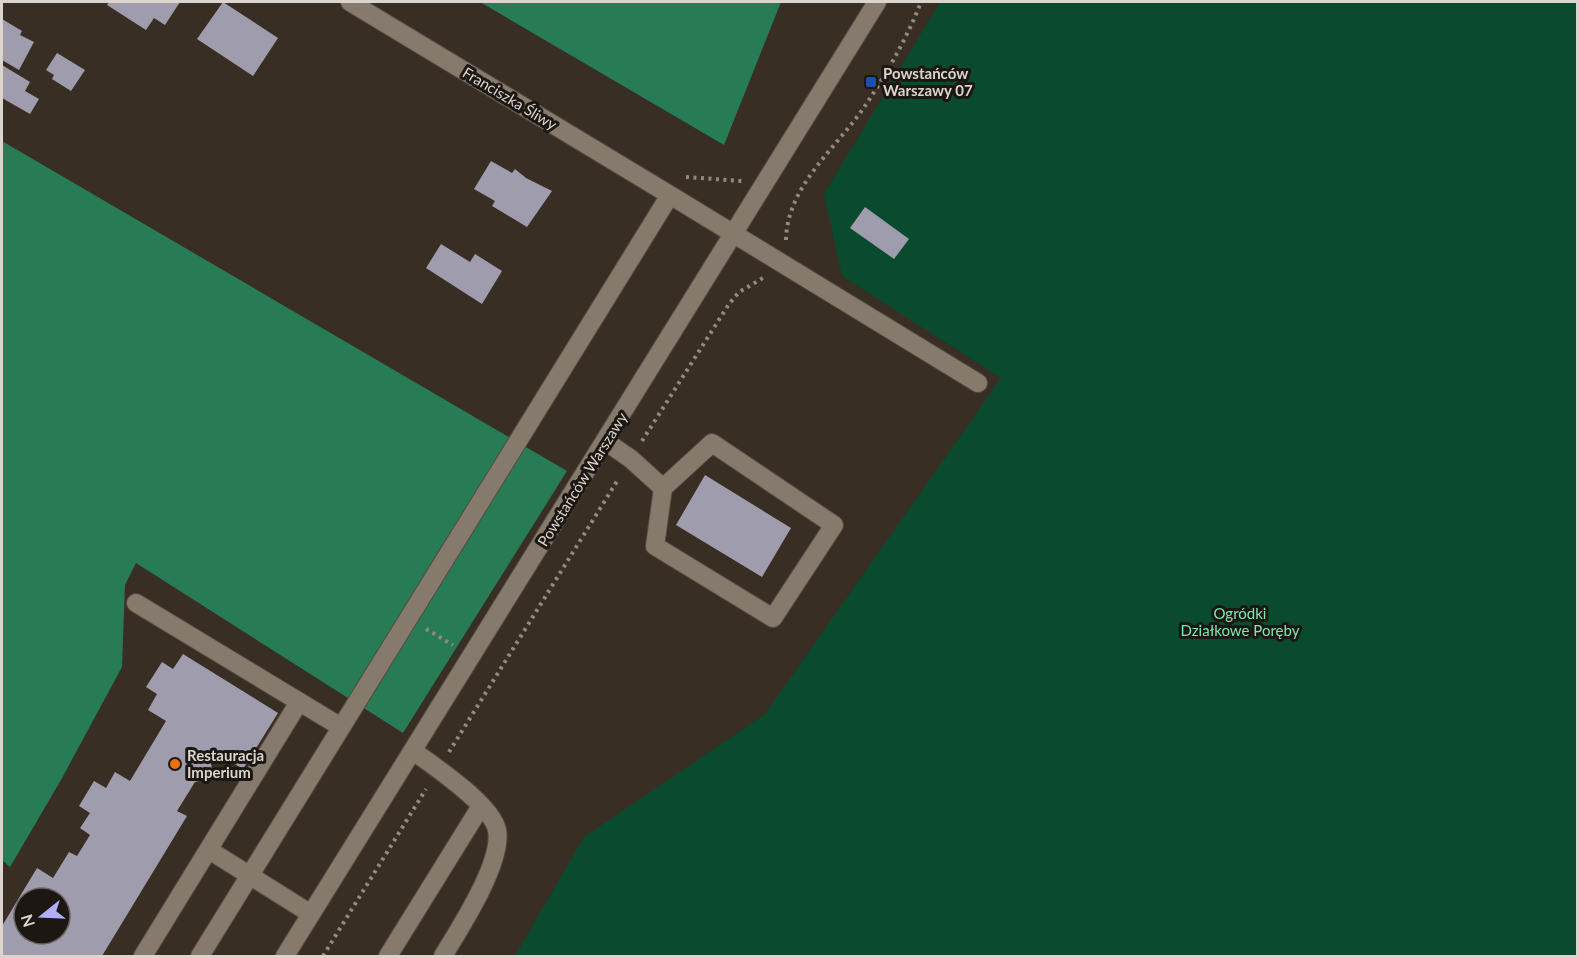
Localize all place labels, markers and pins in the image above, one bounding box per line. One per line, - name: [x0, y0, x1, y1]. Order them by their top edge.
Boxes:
- place label: Powstańców Warszawy 07: [883, 64, 973, 99]
- marker: Powstańców Warszawy 07: [864, 75, 878, 89]
- place label: Restauracja Imperium: [187, 746, 264, 781]
- marker: Restauracja Imperium: [168, 757, 182, 771]

